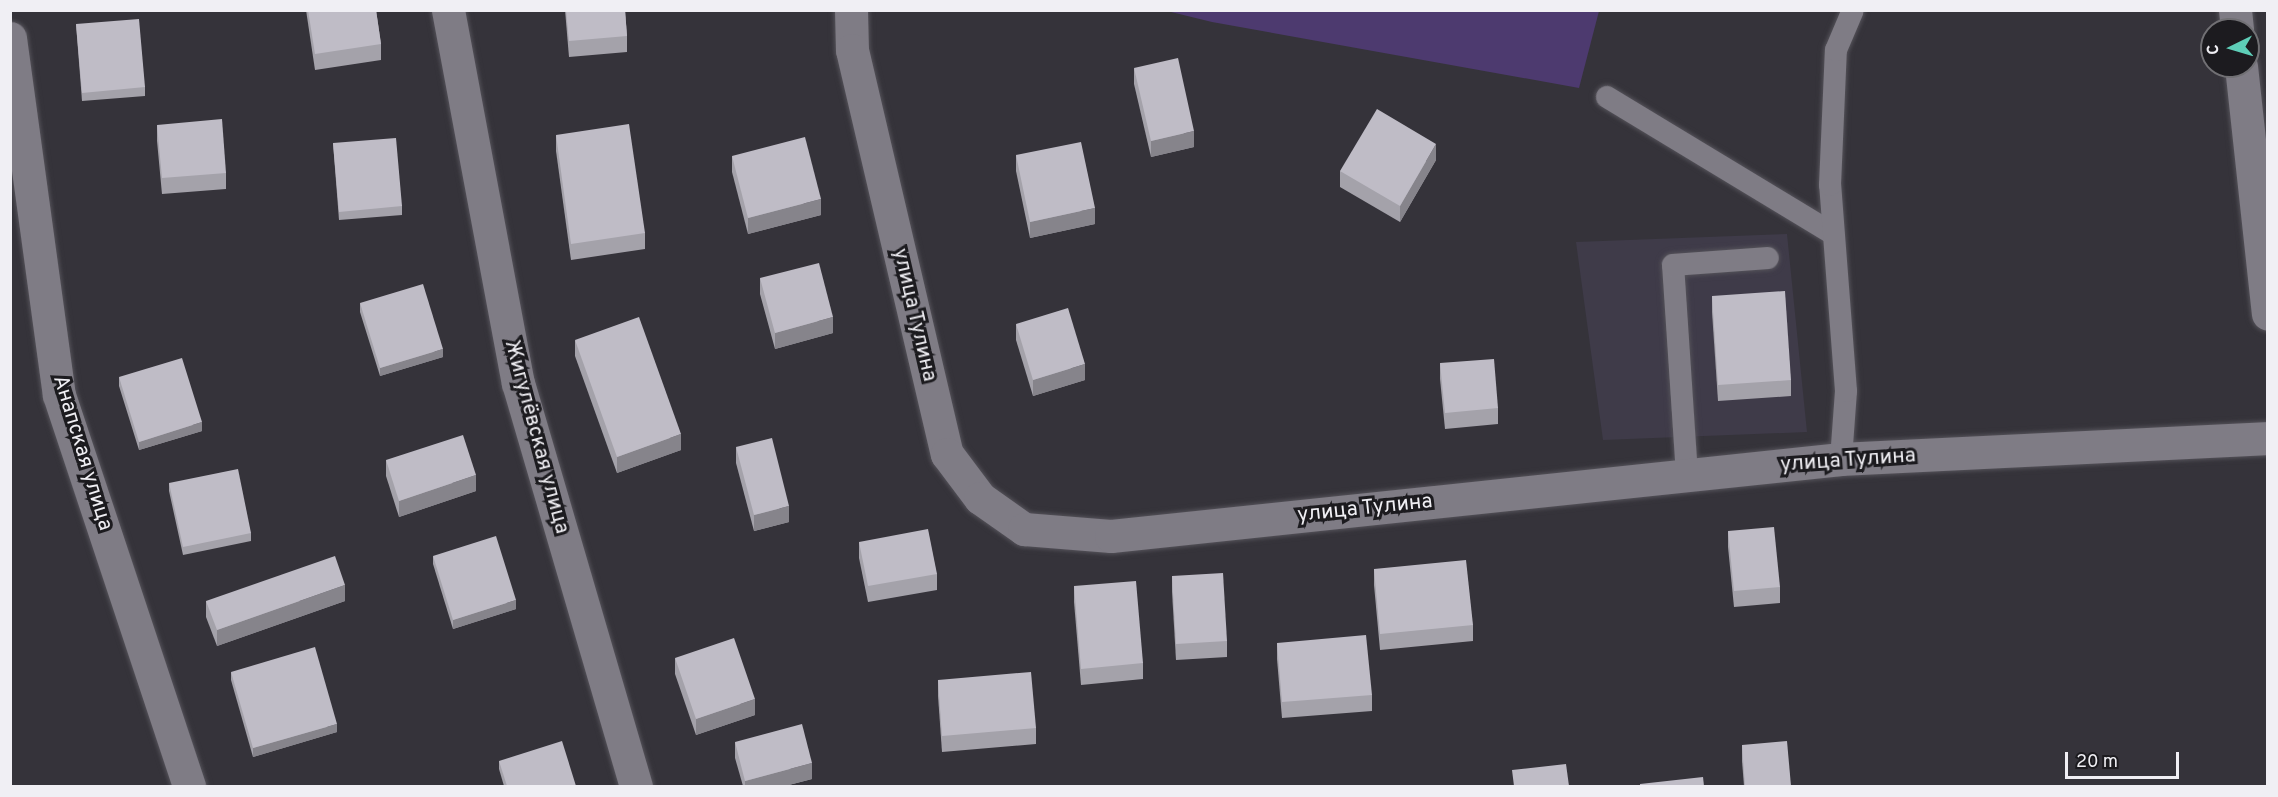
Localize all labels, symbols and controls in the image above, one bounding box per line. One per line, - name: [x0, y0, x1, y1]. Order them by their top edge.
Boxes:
- north arrow: [2200, 18, 2260, 78]
- text: С: [2204, 43, 2224, 55]
- street label: улица Тулина: [886, 246, 942, 384]
- street label: Жигулёвская улица: [498, 337, 574, 537]
- street label: Анапская улица: [46, 372, 118, 534]
- street label: улица Тулина: [1779, 444, 1917, 478]
- street label: улица Тулина: [1296, 489, 1434, 529]
- scale bar: [2068, 740, 2182, 778]
- text: 20 m: [2076, 751, 2118, 774]

